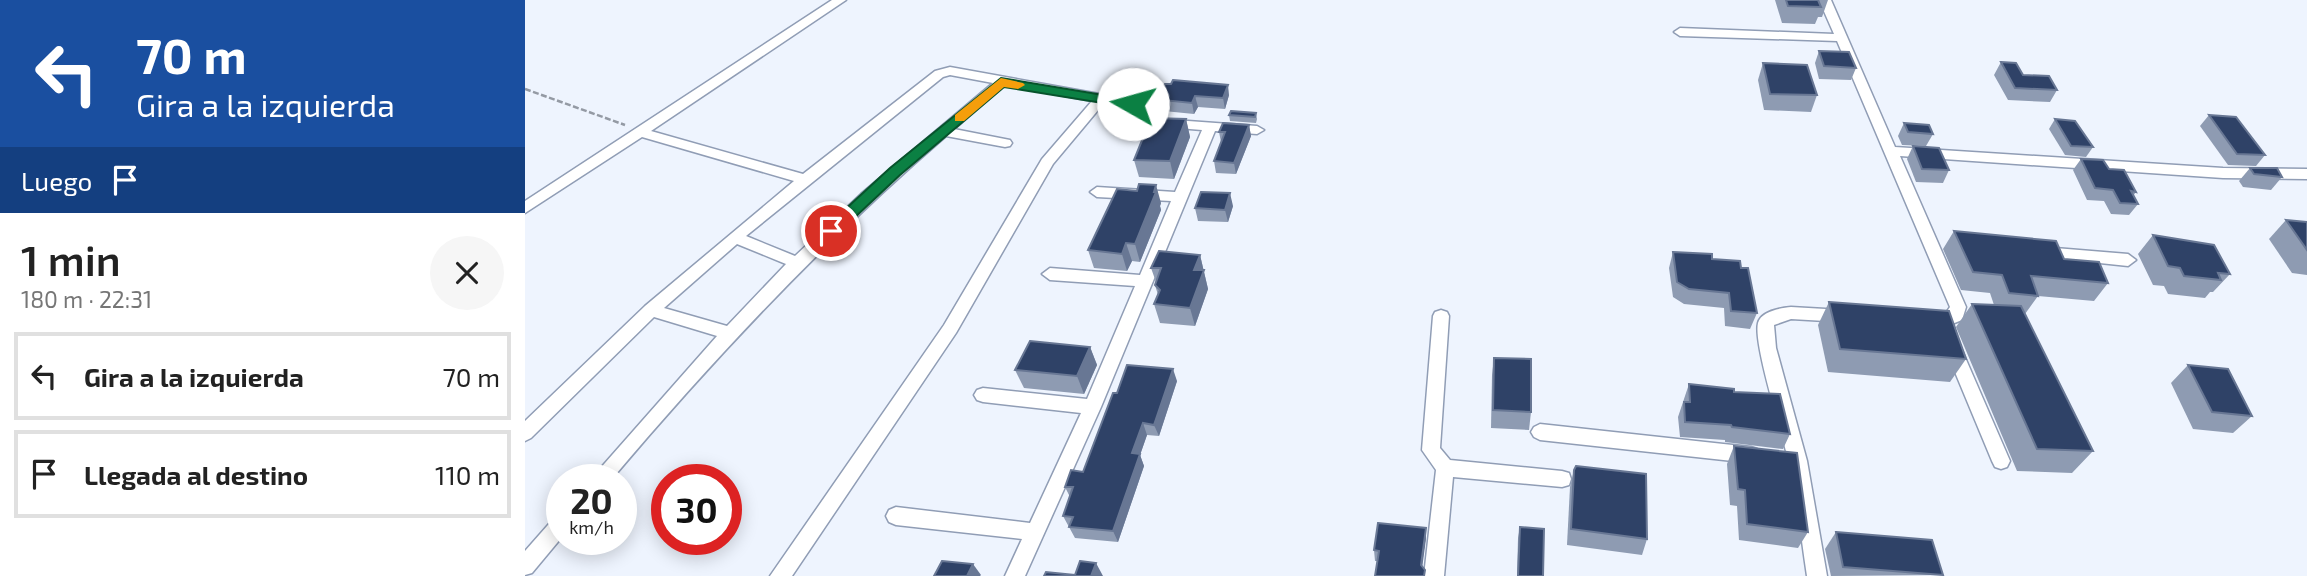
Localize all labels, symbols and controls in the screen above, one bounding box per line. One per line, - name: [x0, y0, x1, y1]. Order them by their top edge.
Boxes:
- text: 70 m: [136, 25, 247, 84]
- icon: left: [21, 28, 112, 119]
- position arrow: [1096, 67, 1170, 141]
- text: Gira a la izquierda: [136, 85, 395, 123]
- icon: arrive: [106, 161, 144, 199]
- text: Luego: [21, 165, 92, 196]
- pin: [801, 201, 861, 261]
- icon: arrive: [812, 212, 850, 250]
- text: 1 min: [21, 234, 121, 284]
- button: close: [430, 236, 504, 310]
- text: 180 m · 22:31: [21, 285, 152, 313]
- icon: left: [25, 357, 63, 395]
- text: Gira a la izquierda: [84, 361, 304, 392]
- text: 70 m: [442, 361, 500, 392]
- icon: arrive: [25, 455, 63, 493]
- text: Llegada al destino: [84, 459, 308, 490]
- text: 110 m: [435, 459, 500, 490]
- speed limit sign: 30: [651, 464, 742, 555]
- text: 20: [570, 479, 613, 521]
- text: km/h: [569, 516, 614, 538]

